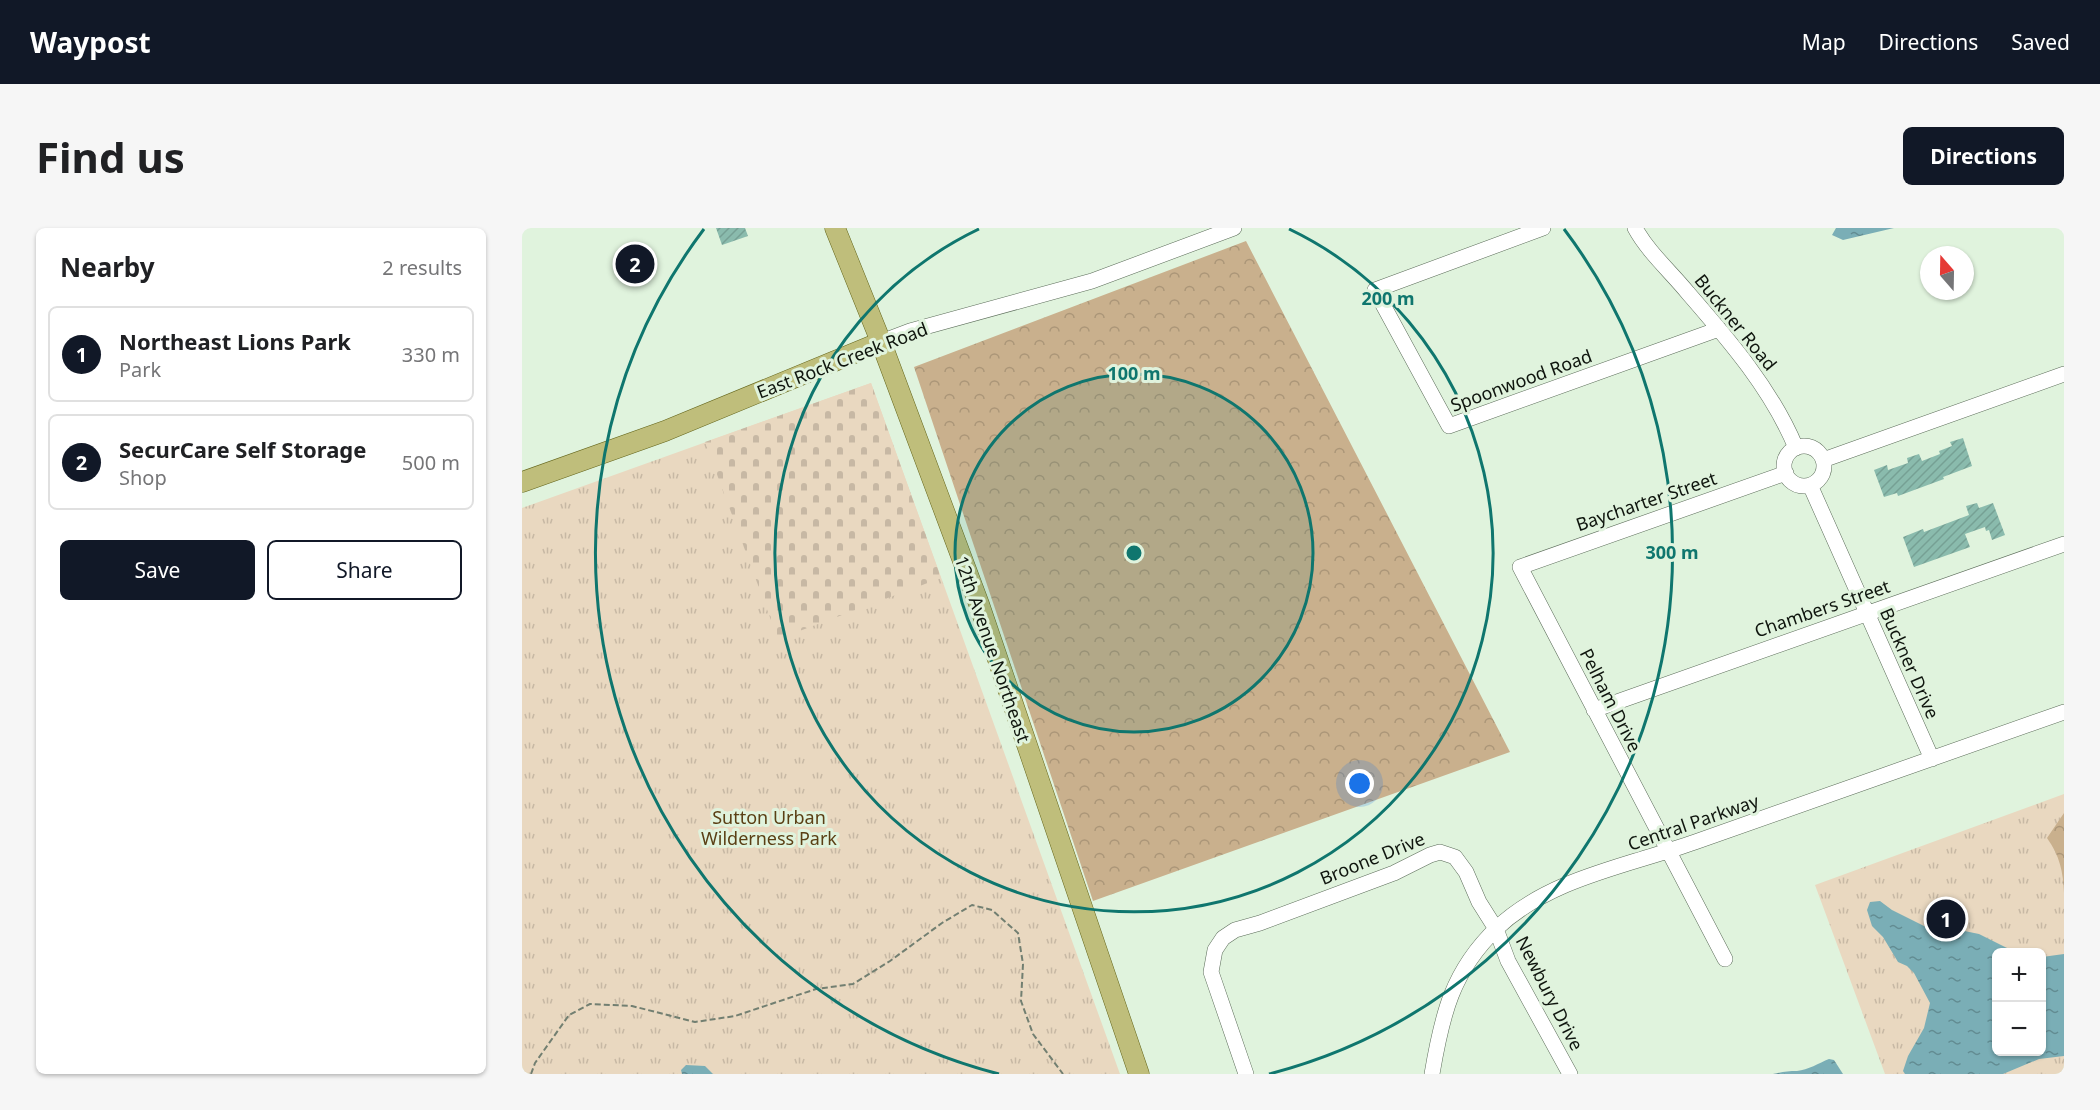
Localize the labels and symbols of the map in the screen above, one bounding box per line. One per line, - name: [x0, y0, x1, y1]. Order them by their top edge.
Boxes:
- pin: 2: [616, 242, 654, 286]
- north arrow: [1920, 246, 1974, 300]
- street label: Buckner Road: [1690, 269, 1782, 375]
- text: 200 m: [1361, 286, 1415, 310]
- street label: East Rock Creek Road: [753, 316, 931, 404]
- street label: Spoonwood Road: [1447, 343, 1595, 417]
- text: 100 m: [1107, 361, 1161, 385]
- street label: Baycharter Street: [1572, 466, 1720, 536]
- text: 300 m: [1645, 540, 1699, 564]
- centre of rings: [1124, 543, 1144, 563]
- street label: 12th Avenue Northeast: [950, 553, 1036, 746]
- street label: Chambers Street: [1751, 573, 1893, 642]
- street label: Buckner Drive: [1875, 604, 1945, 722]
- street label: Pelham Drive: [1575, 644, 1647, 756]
- your location: [1345, 769, 1374, 798]
- street label: Central Parkway: [1624, 788, 1762, 856]
- park label: Sutton Urban Wilderness Park: [701, 805, 837, 850]
- street label: Broone Drive: [1316, 826, 1428, 890]
- pin: 1: [1926, 896, 1966, 942]
- street label: Newbury Drive: [1511, 932, 1589, 1054]

